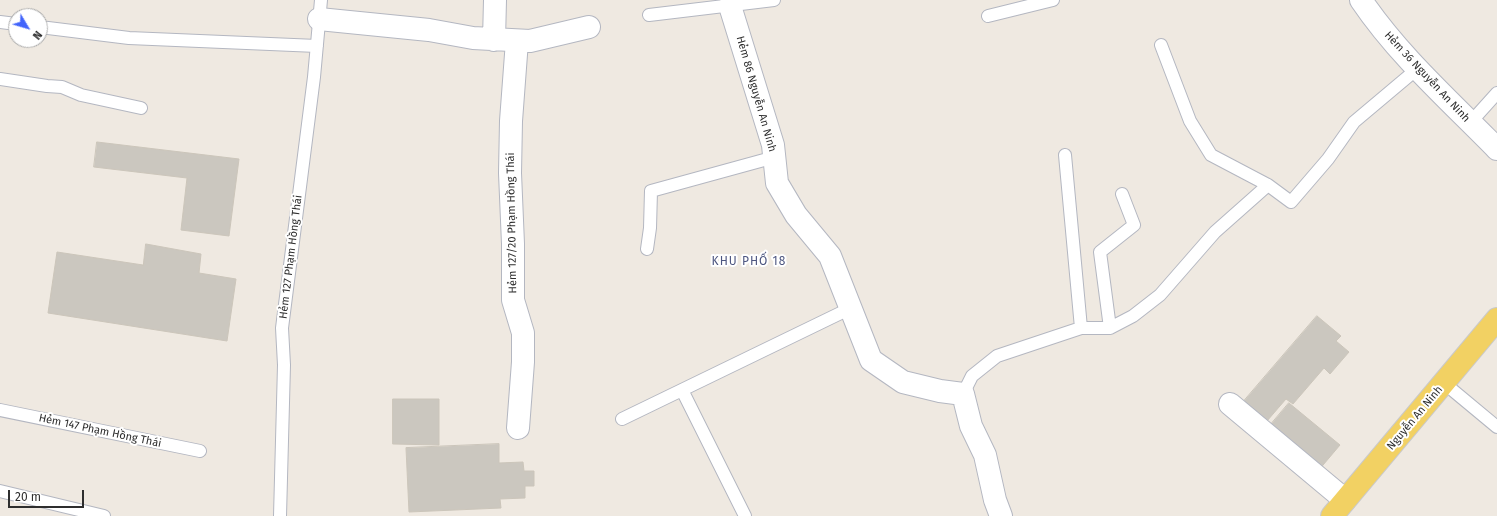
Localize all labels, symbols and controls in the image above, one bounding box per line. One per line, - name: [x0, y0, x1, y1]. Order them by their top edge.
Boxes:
- north arrow: [8, 8, 48, 48]
- text: N: [30, 28, 44, 42]
- street label: Hẻm 36 Nguyễn An Ninh: [1381, 29, 1473, 125]
- street label: Hẻm 86 Nguyễn An Ninh: [733, 34, 779, 154]
- street label: Hẻm 127/20 Phạm Hồng Thái: [504, 152, 520, 294]
- street label: Hẻm 127 Phạm Hồng Thái: [277, 194, 305, 320]
- district label: KHU PHỐ 18: [712, 255, 786, 269]
- street label: Nguyễn An Ninh: [1384, 383, 1446, 453]
- street label: Hẻm 147 Phạm Hồng Thái: [37, 412, 163, 450]
- scale bar: [10, 482, 86, 508]
- text: 20 m: [15, 490, 41, 504]

